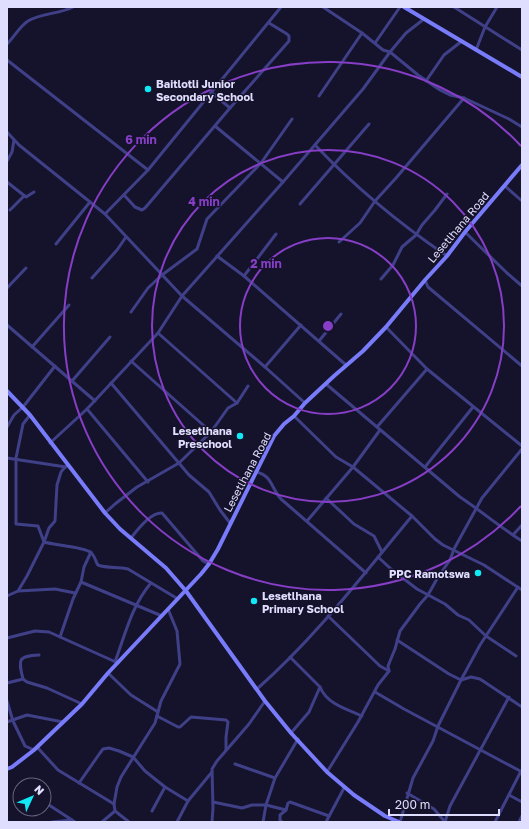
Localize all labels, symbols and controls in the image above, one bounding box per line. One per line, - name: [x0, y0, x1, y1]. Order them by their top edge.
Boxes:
- place label: Baitlotli Junior Secondary School: [156, 77, 254, 103]
- marker: Baitlotli Junior Secondary School: [143, 84, 153, 94]
- text: 6 min: [125, 132, 157, 147]
- street label: Lesetlhana Road: [425, 189, 491, 265]
- text: 4 min: [188, 194, 220, 209]
- text: 2 min: [250, 256, 282, 271]
- centre of rings: [321, 319, 335, 333]
- place label: Lesetlhana Preschool: [172, 424, 232, 450]
- street label: Lesetlhana Road: [221, 430, 273, 514]
- marker: Lesetlhana Preschool: [235, 431, 245, 441]
- place label: PPC Ramotswa: [389, 567, 470, 580]
- marker: PPC Ramotswa: [473, 568, 483, 578]
- place label: Lesetlhana Primary School: [262, 589, 344, 615]
- marker: Lesetlhana Primary School: [249, 596, 259, 606]
- north arrow: [12, 777, 52, 817]
- text: N: [32, 782, 47, 797]
- scale bar: [389, 791, 499, 817]
- text: 200 m: [395, 797, 430, 812]

